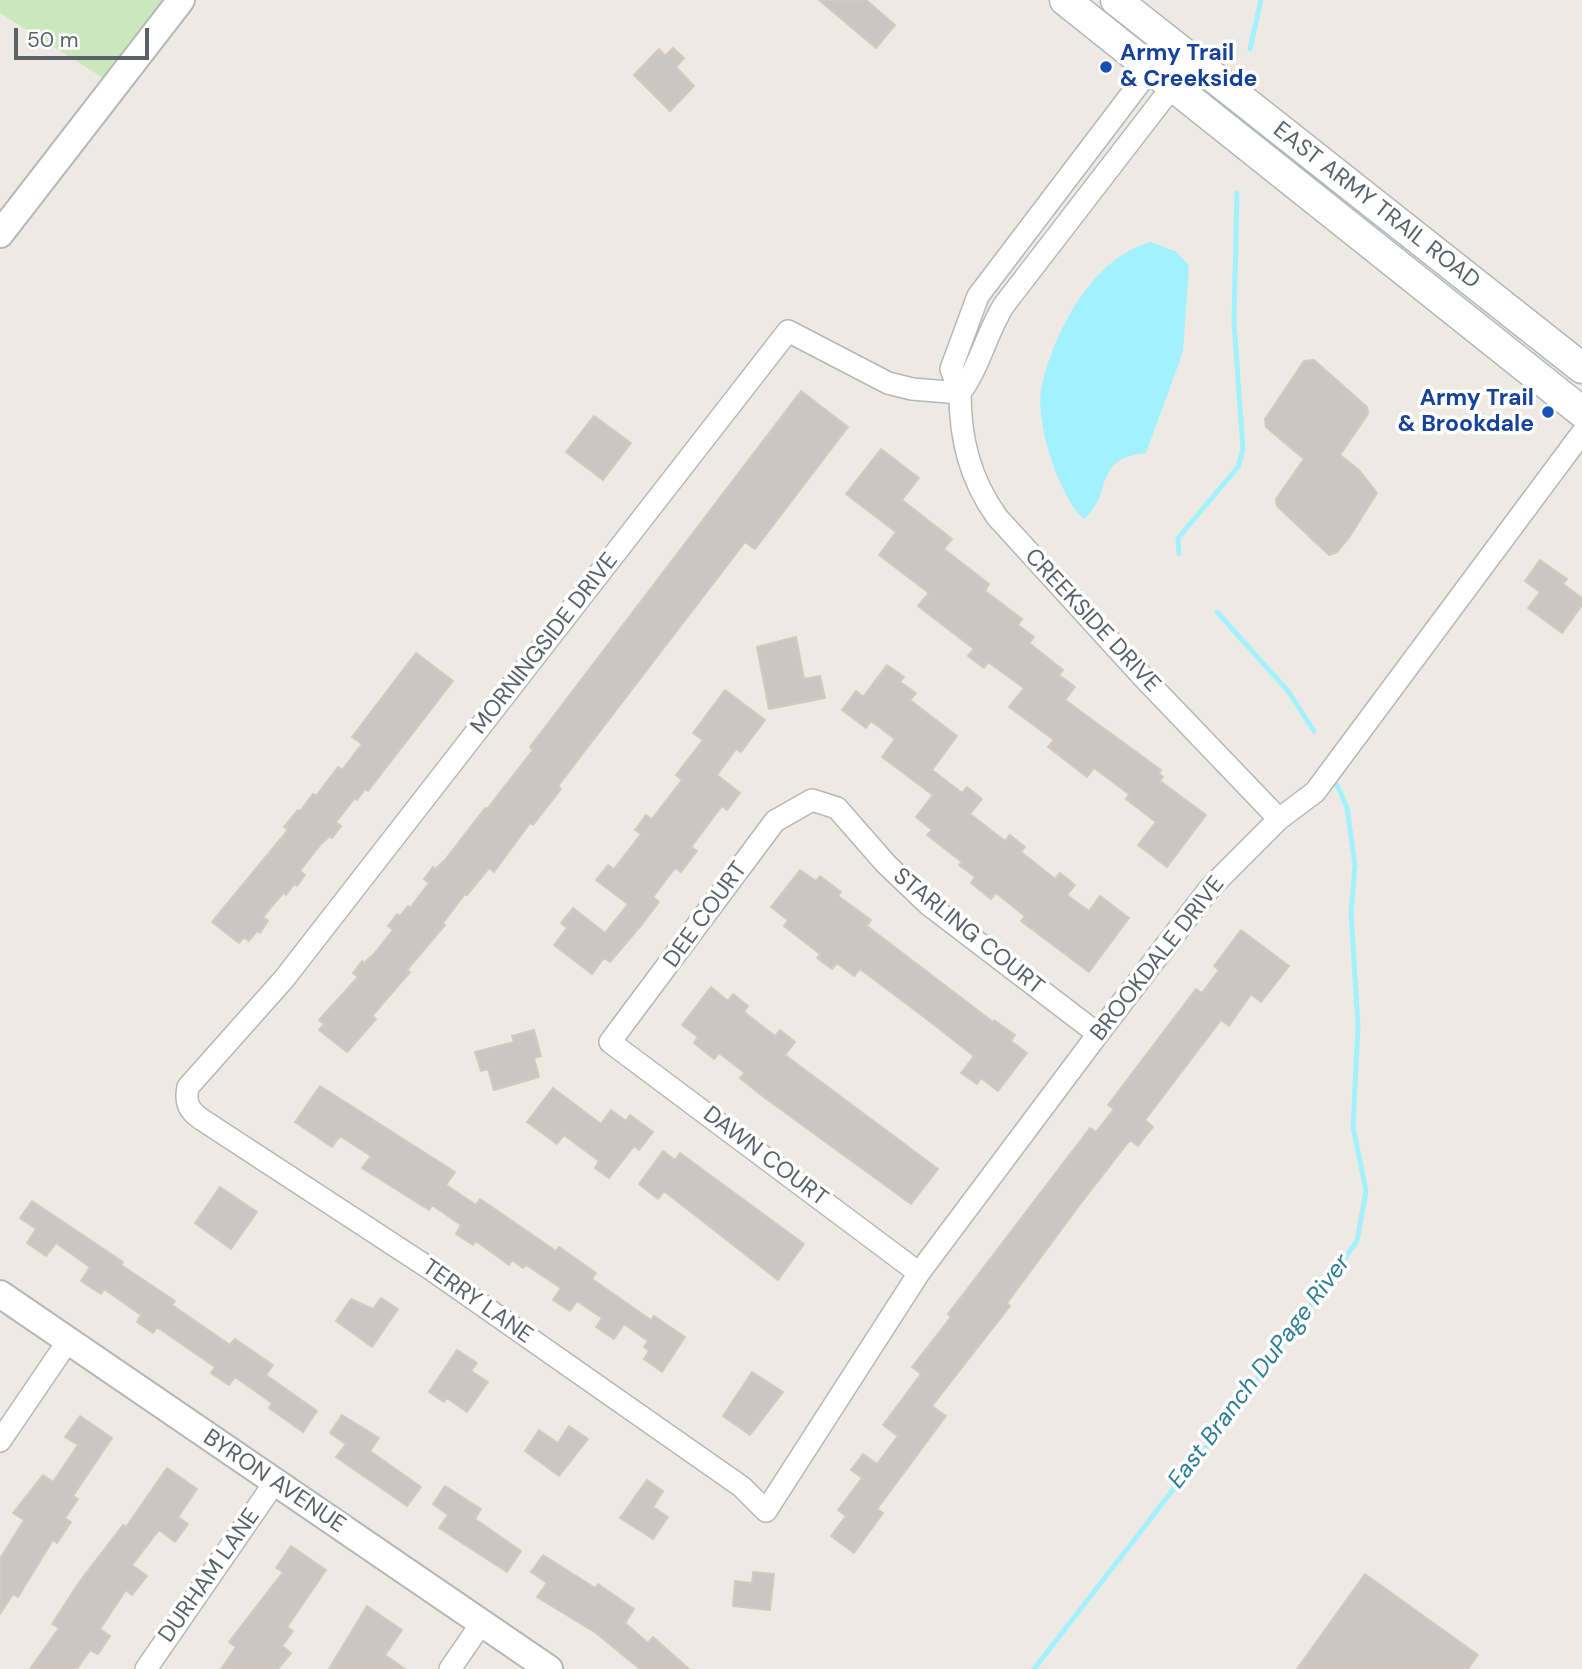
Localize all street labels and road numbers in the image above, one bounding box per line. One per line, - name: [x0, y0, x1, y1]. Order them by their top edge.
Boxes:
- street label: EAST ARMY TRAIL ROAD: [1267, 117, 1485, 295]
- street label: CREEKSIDE DRIVE: [1018, 543, 1166, 699]
- street label: MORNINGSIDE DRIVE: [466, 548, 624, 740]
- street label: DEE COURT: [658, 857, 754, 973]
- street label: STARLING COURT: [887, 863, 1049, 1001]
- street label: BROOKDALE DRIVE: [1085, 871, 1231, 1047]
- street label: DAWN COURT: [697, 1101, 833, 1213]
- street label: TERRY LANE: [417, 1254, 537, 1350]
- street label: BYRON AVENUE: [198, 1424, 350, 1540]
- street label: DURHAM LANE: [154, 1504, 266, 1648]

